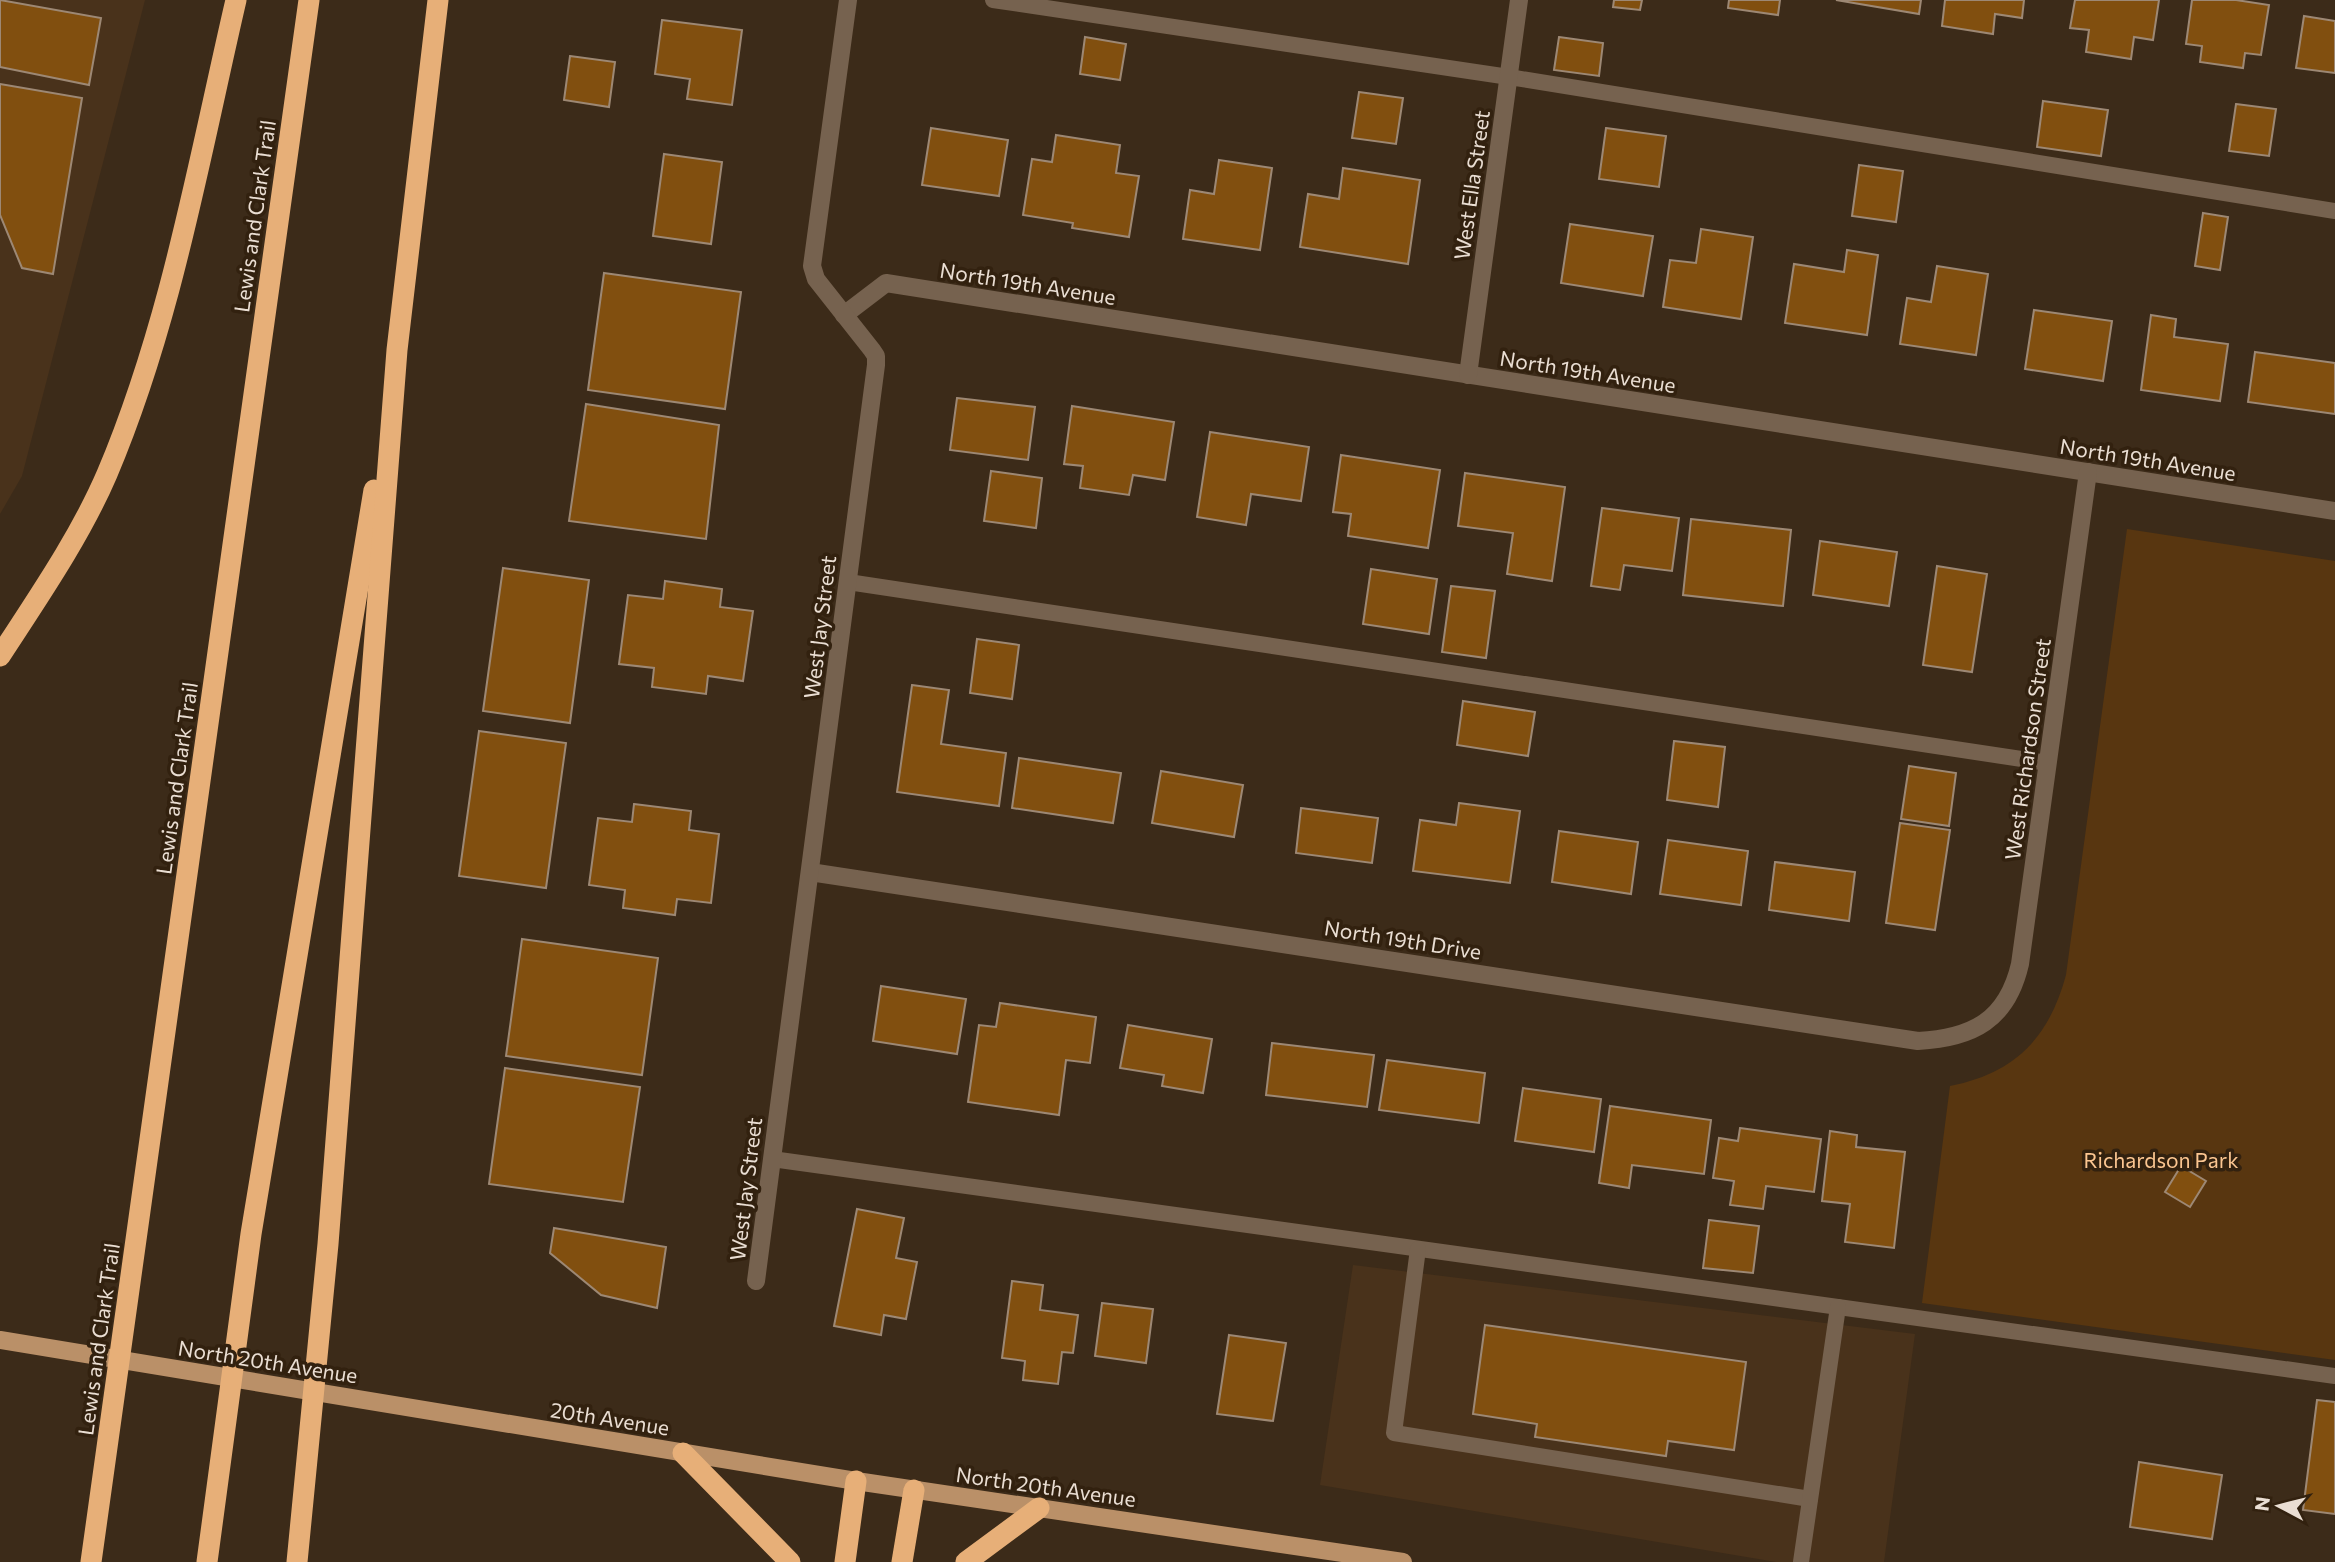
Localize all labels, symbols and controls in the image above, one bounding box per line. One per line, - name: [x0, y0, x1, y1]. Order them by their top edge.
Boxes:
- street label: West Ella Street: [1448, 109, 1494, 261]
- street label: Lewis and Clark Trail: [228, 118, 280, 314]
- street label: North 19th Avenue: [938, 257, 1118, 309]
- street label: North 19th Avenue: [1498, 345, 1678, 397]
- street label: North 19th Avenue: [2058, 433, 2238, 485]
- street label: West Jay Street: [798, 554, 840, 700]
- street label: West Richardson Street: [1999, 636, 2055, 862]
- street label: Lewis and Clark Trail: [150, 680, 202, 876]
- street label: North 19th Drive: [1323, 914, 1483, 964]
- street label: West Jay Street: [724, 1116, 766, 1262]
- park label: Richardson Park: [2083, 1147, 2239, 1172]
- street label: Lewis and Clark Trail: [72, 1241, 124, 1437]
- street label: North 20th Avenue: [176, 1334, 360, 1388]
- street label: 20th Avenue: [549, 1396, 671, 1440]
- street label: North 20th Avenue: [954, 1461, 1138, 1511]
- north arrow: [2244, 1471, 2314, 1541]
- text: N: [2249, 1495, 2274, 1512]

